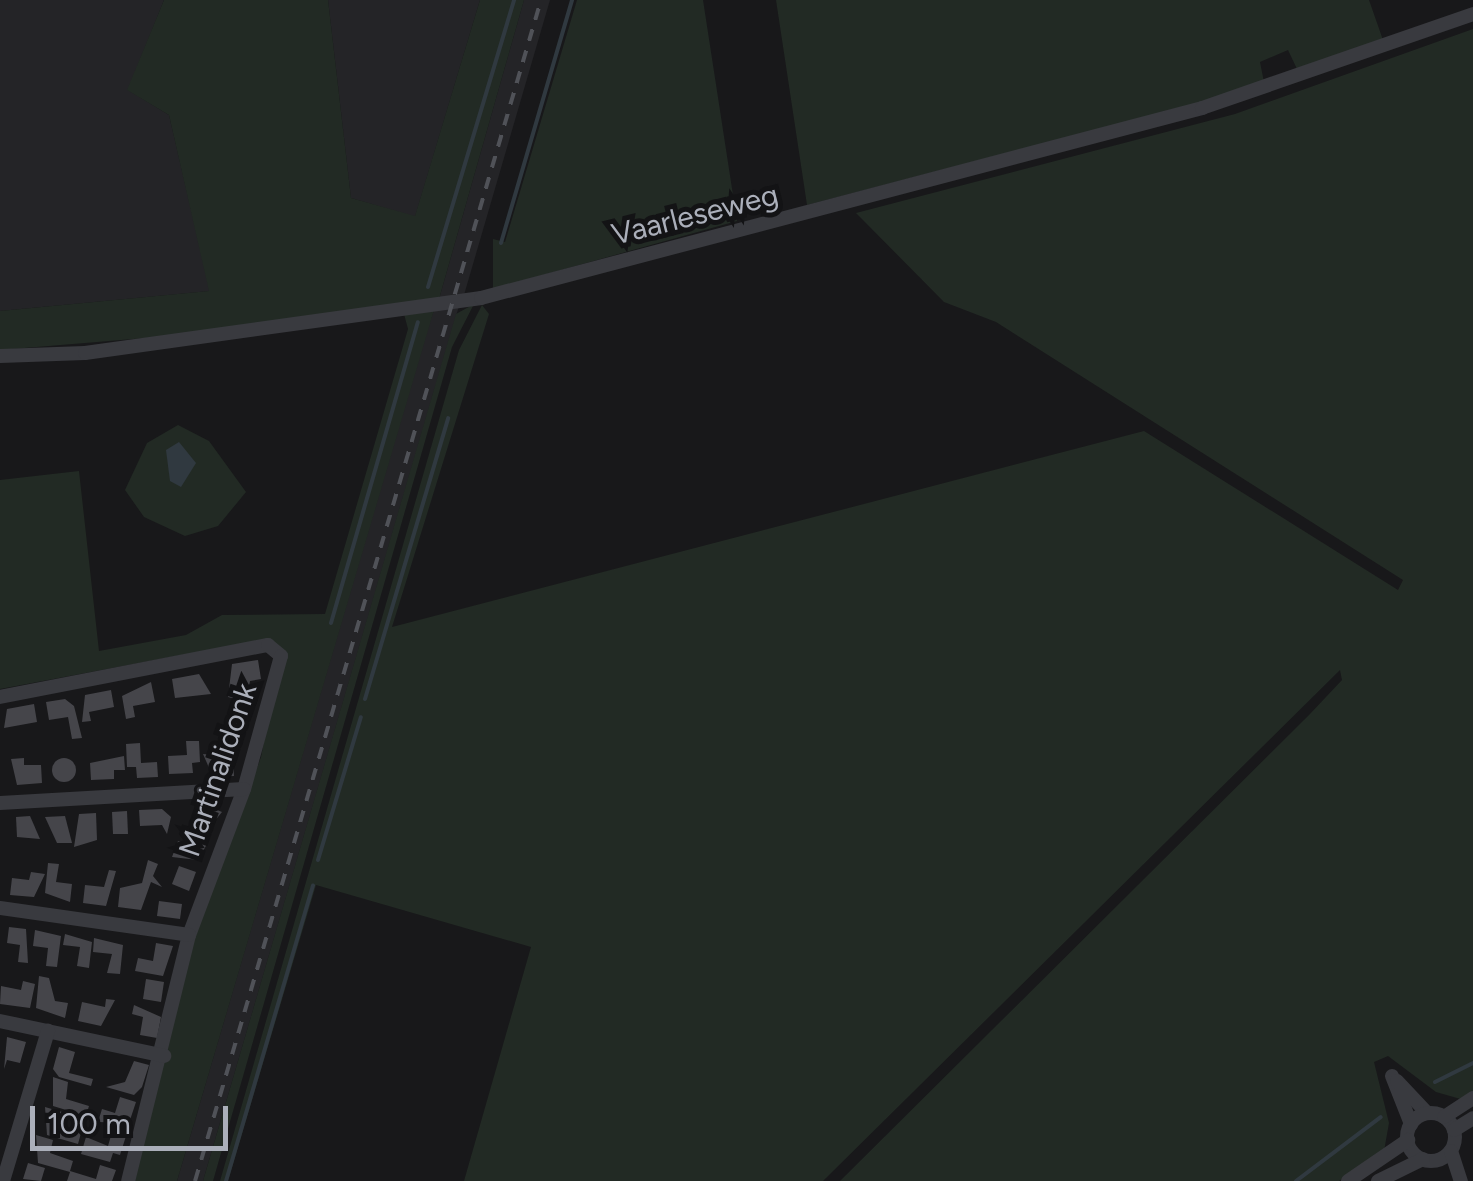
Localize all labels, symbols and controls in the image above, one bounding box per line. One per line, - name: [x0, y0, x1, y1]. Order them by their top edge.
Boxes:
- street label: Vaarleseweg: [608, 177, 782, 253]
- street label: Martinalidonk: [172, 679, 264, 861]
- scale bar: [35, 1086, 232, 1148]
- text: 100 m: [47, 1105, 131, 1142]

